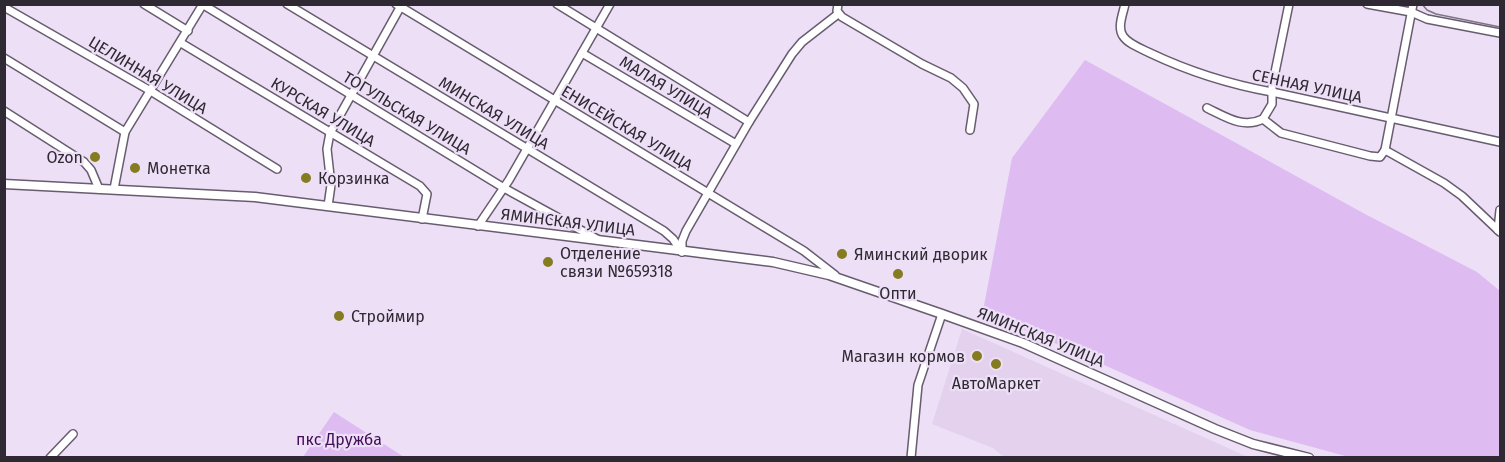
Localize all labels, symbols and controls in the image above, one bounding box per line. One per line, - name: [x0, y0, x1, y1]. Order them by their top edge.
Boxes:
- street label: ЦЕЛИННАЯ УЛИЦА: [85, 32, 212, 118]
- street label: МАЛАЯ УЛИЦА: [616, 52, 717, 123]
- street label: СЕННАЯ УЛИЦА: [1250, 65, 1365, 107]
- street label: ТОГУЛЬСКАЯ УЛИЦА: [340, 67, 475, 159]
- street label: КУРСКАЯ УЛИЦА: [267, 73, 379, 151]
- street label: МИНСКАЯ УЛИЦА: [435, 73, 553, 154]
- street label: ЕНИСЕЙСКАЯ УЛИЦА: [558, 81, 697, 175]
- place label: Ozon: [46, 148, 83, 167]
- marker: Ozon: [88, 150, 102, 164]
- place label: Монетка: [147, 159, 211, 178]
- marker: Монетка: [128, 161, 142, 175]
- place label: Корзинка: [318, 169, 390, 188]
- marker: Корзинка: [299, 171, 313, 185]
- street label: ЯМИНСКАЯ УЛИЦА: [500, 204, 637, 240]
- place label: Отделение связи №659318: [560, 244, 673, 281]
- place label: Яминский дворик: [854, 245, 988, 264]
- marker: Яминский дворик: [835, 247, 849, 261]
- marker: Отделение связи №659318: [541, 255, 555, 269]
- marker: Опти: [891, 267, 905, 281]
- place label: Опти: [879, 284, 917, 303]
- street label: ЯМИНСКАЯ УЛИЦА: [975, 303, 1108, 371]
- place label: Строймир: [351, 307, 425, 326]
- marker: Строймир: [332, 309, 346, 323]
- place label: Магазин кормов: [841, 347, 965, 366]
- marker: Магазин кормов: [970, 349, 984, 363]
- marker: АвтоМаркет: [989, 357, 1003, 371]
- place label: АвтоМаркет: [952, 374, 1041, 393]
- park label: пкс Дружба: [296, 430, 382, 449]

